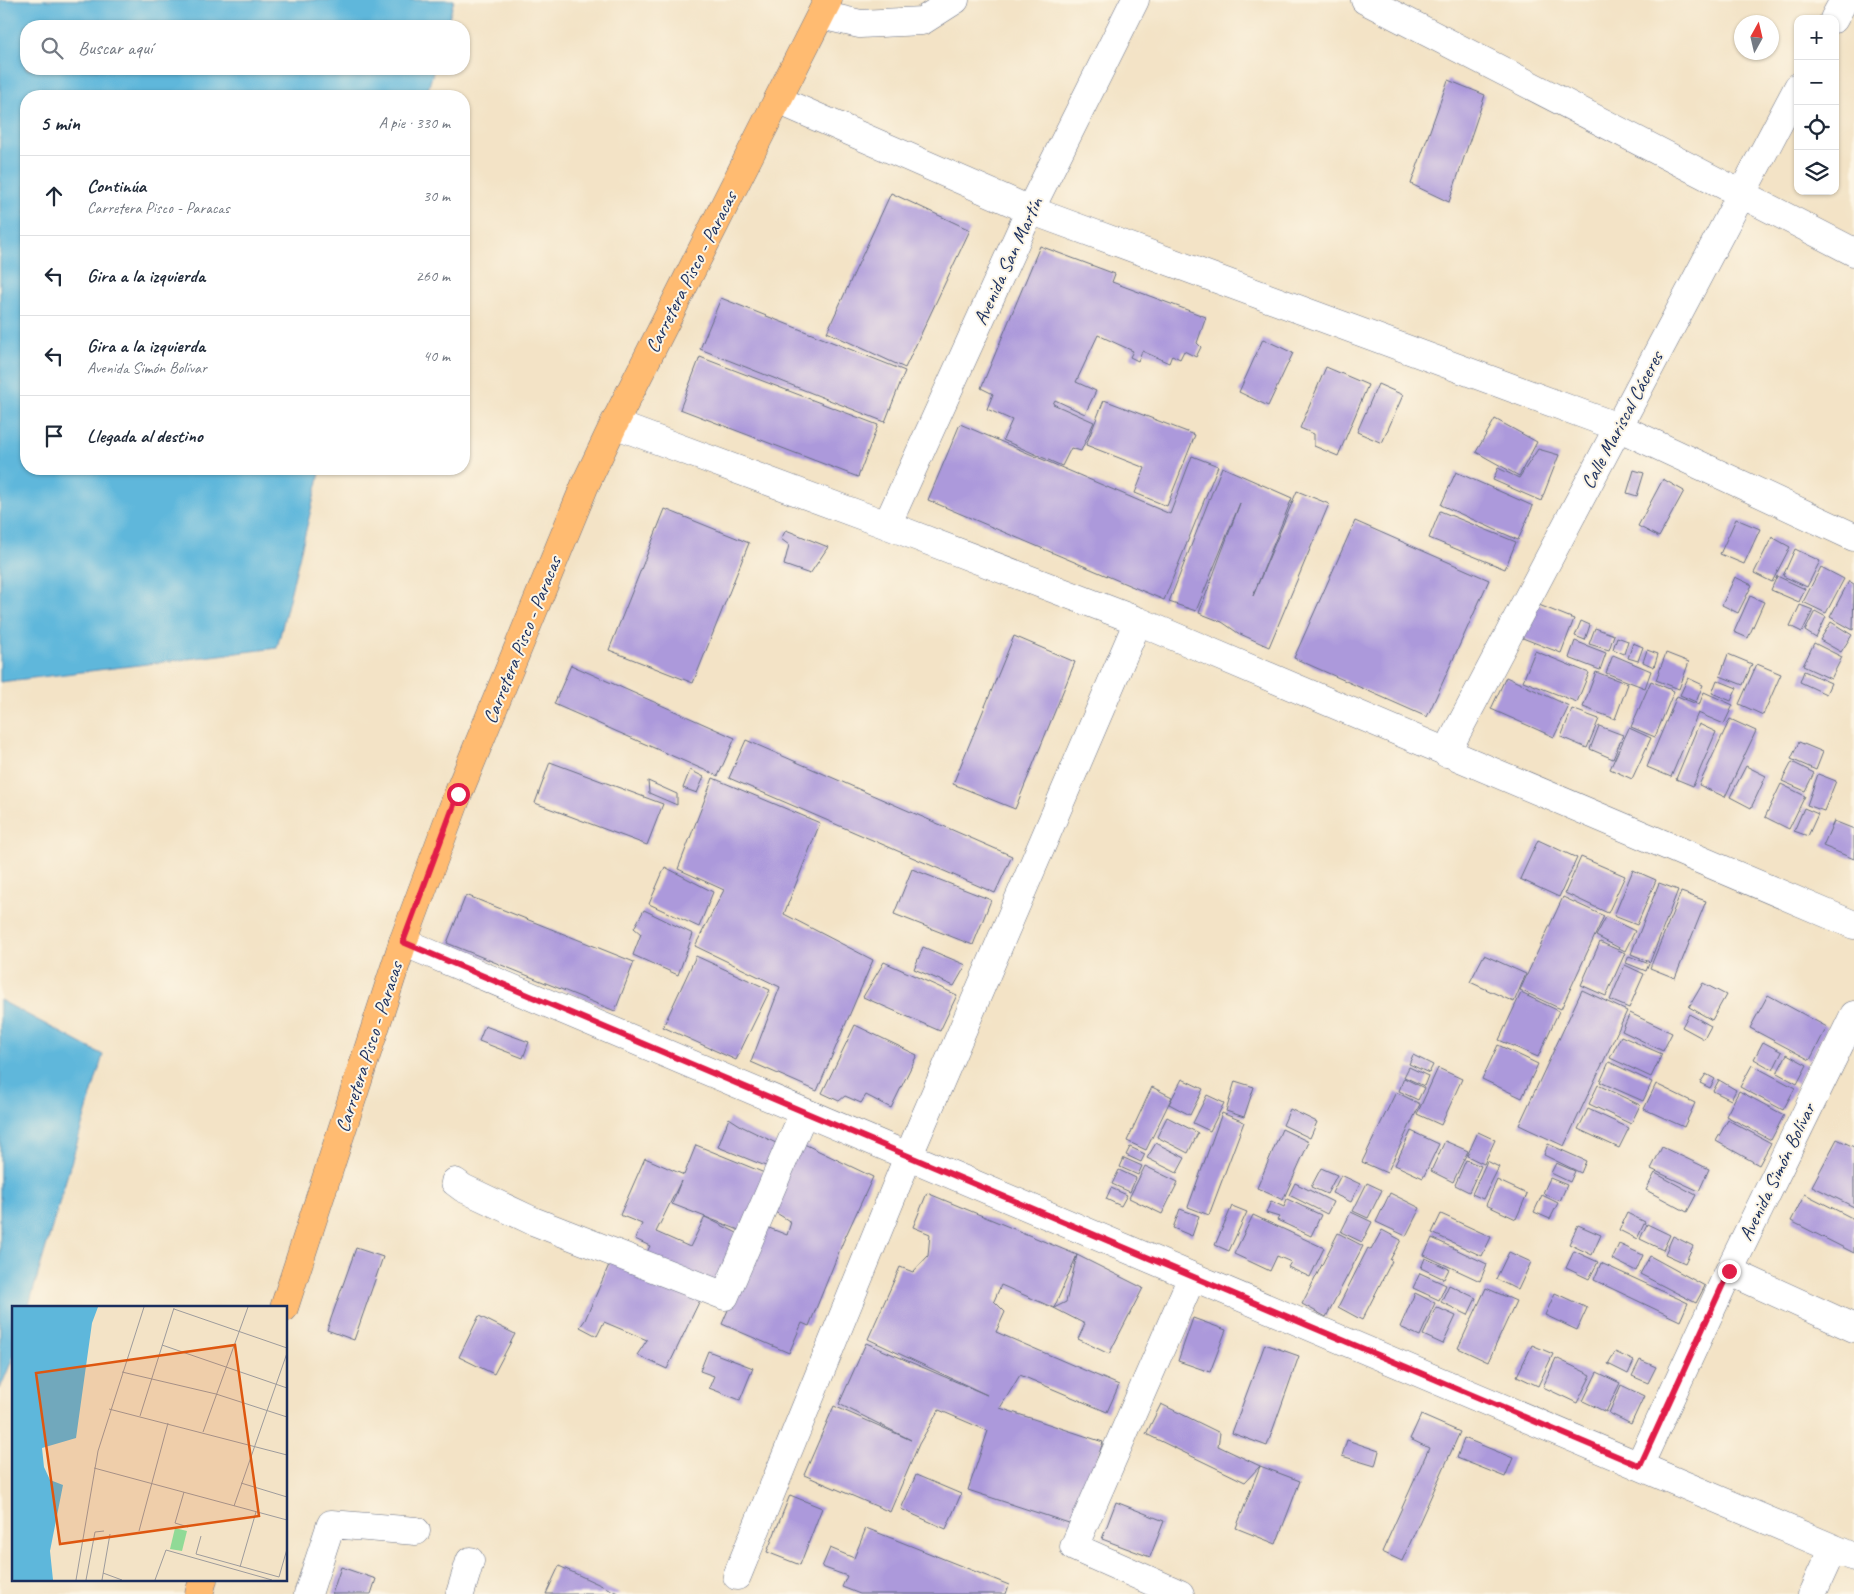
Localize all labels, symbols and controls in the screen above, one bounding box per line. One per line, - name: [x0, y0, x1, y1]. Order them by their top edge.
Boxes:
- north arrow: [1734, 15, 1779, 60]
- map controls: [1794, 15, 1839, 195]
- button: +: [1794, 15, 1839, 60]
- search box: [20, 20, 470, 75]
- icon: search: [38, 34, 66, 62]
- text: Buscar aquí: [78, 36, 152, 60]
- button: −: [1794, 60, 1839, 105]
- button: locate: [1794, 105, 1839, 150]
- text: 5 min: [40, 110, 80, 136]
- text: A pie · 330 m: [379, 113, 450, 133]
- button: layers: [1794, 150, 1839, 195]
- text: Continúa: [87, 174, 146, 198]
- icon: ahead: [40, 182, 68, 210]
- street label: Carretera Pisco - Paracas: [639, 185, 744, 357]
- text: 30 m: [423, 186, 450, 206]
- street label: Avenida San Martín: [968, 192, 1049, 329]
- text: Carretera Pisco - Paracas: [87, 198, 229, 218]
- icon: left: [40, 262, 68, 290]
- text: Gira a la izquierda: [87, 264, 205, 288]
- text: 260 m: [416, 266, 450, 286]
- text: Gira a la izquierda: [87, 334, 205, 358]
- icon: left: [40, 342, 68, 370]
- street label: Calle Mariscal Cáceres: [1575, 345, 1670, 493]
- text: 40 m: [423, 346, 450, 366]
- text: Avenida Simón Bolívar: [87, 358, 207, 378]
- icon: arrive: [40, 422, 68, 450]
- text: Llegada al destino: [87, 424, 203, 448]
- street label: Carretera Pisco - Paracas: [477, 551, 568, 727]
- route start: [447, 783, 470, 806]
- street label: Carretera Pisco - Paracas: [330, 956, 409, 1135]
- street label: Avenida Simón Bolívar: [1733, 1098, 1822, 1245]
- route end: [1718, 1260, 1741, 1283]
- inset map: [12, 1306, 288, 1582]

